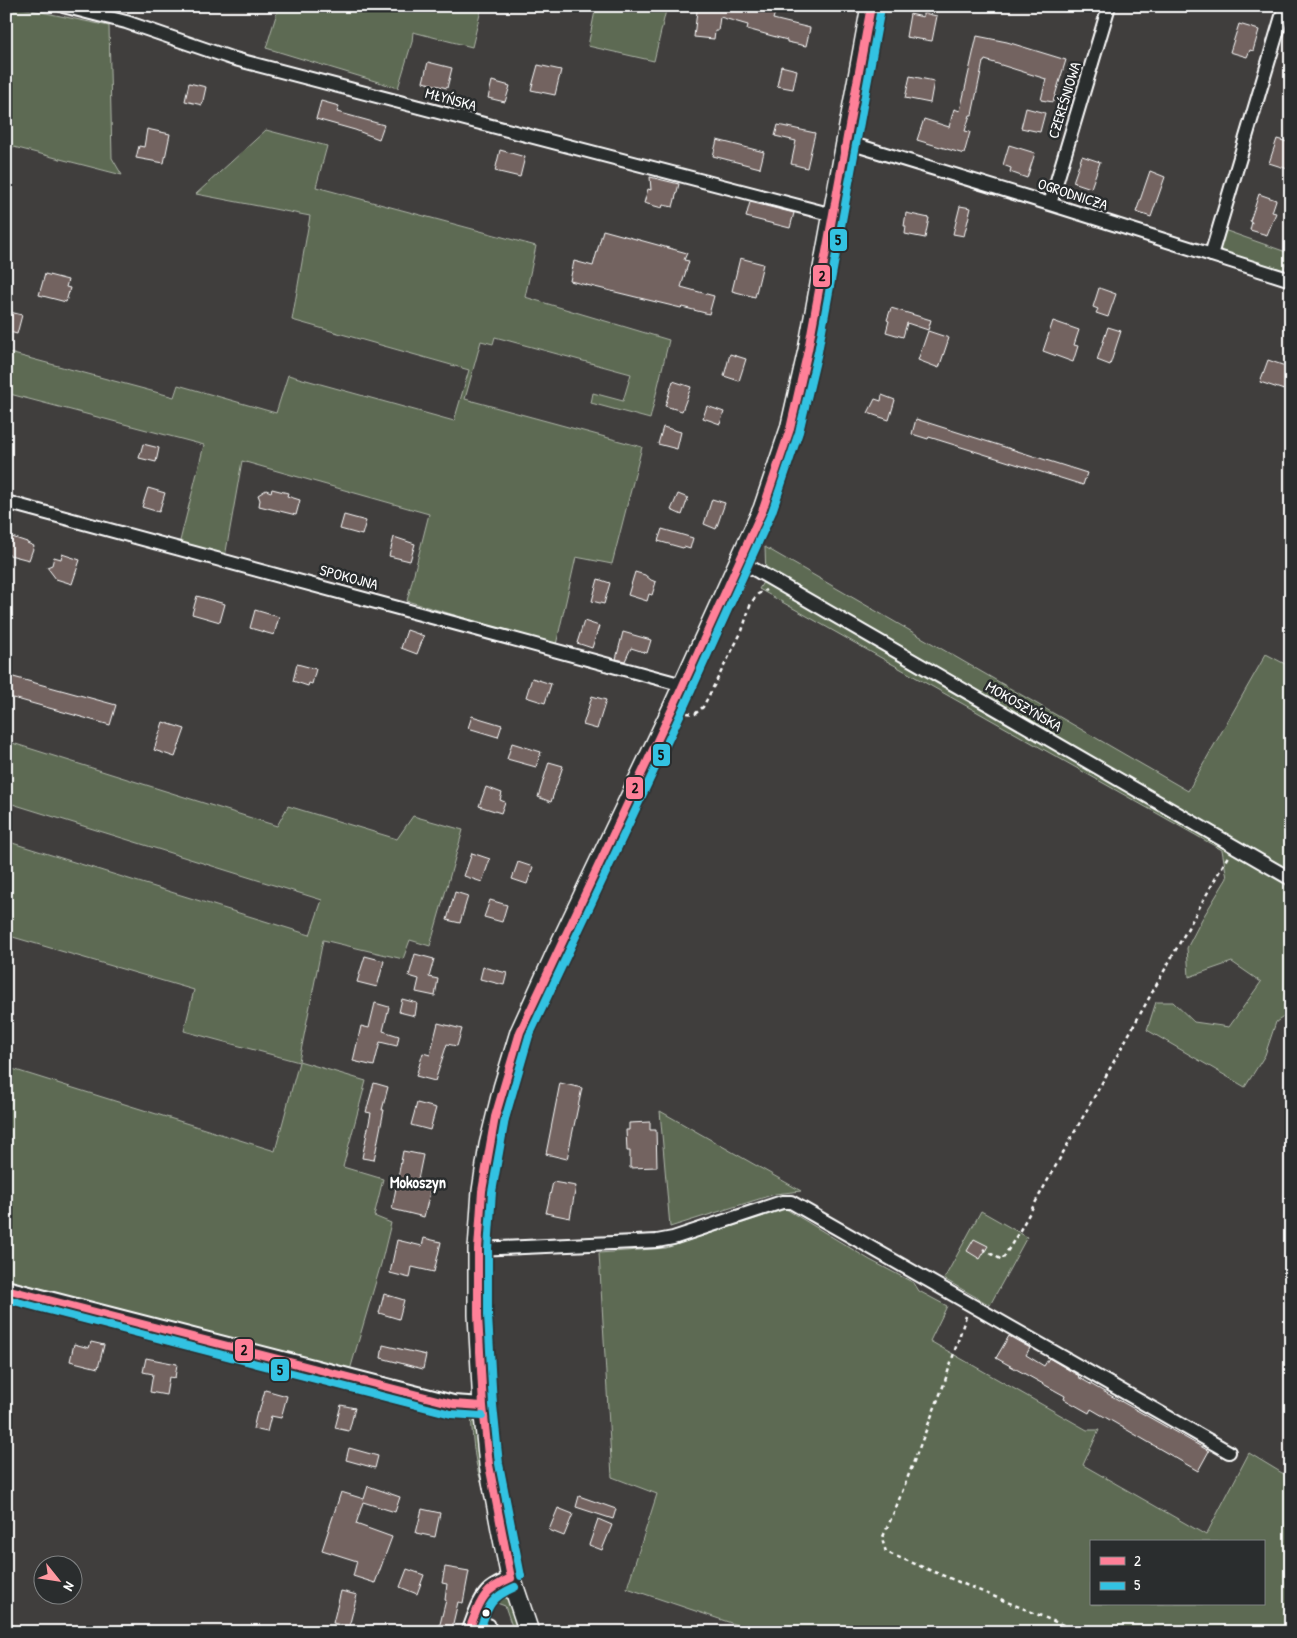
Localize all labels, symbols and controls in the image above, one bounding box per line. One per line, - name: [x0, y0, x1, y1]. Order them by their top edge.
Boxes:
- street label: CZEREŚNIOWA: [1042, 58, 1086, 141]
- street label: MŁYŃSKA: [423, 82, 480, 116]
- street label: OGRODNICZA: [1035, 173, 1111, 215]
- line badge: 5: [829, 228, 848, 252]
- text: 5: [835, 230, 841, 249]
- line badge: 2: [812, 264, 831, 288]
- text: 2: [819, 266, 826, 285]
- street label: SPOKOJNA: [318, 559, 381, 595]
- street label: MOKOSZYŃSKA: [982, 676, 1066, 737]
- line badge: 5: [652, 743, 671, 767]
- text: 5: [658, 745, 664, 764]
- line badge: 2: [625, 776, 644, 800]
- text: 2: [632, 778, 639, 797]
- district label: Mokoszyn: [390, 1171, 446, 1194]
- line badge: 2: [234, 1338, 254, 1362]
- text: 2: [241, 1340, 248, 1359]
- line badge: 5: [270, 1358, 290, 1382]
- text: 5: [277, 1360, 283, 1379]
- legend: [1090, 1540, 1264, 1606]
- text: 2: [1134, 1550, 1141, 1571]
- north arrow: [32, 1556, 82, 1606]
- text: 5: [1134, 1574, 1141, 1595]
- text: N: [59, 1579, 80, 1595]
- unlabelled marker: [481, 1608, 491, 1618]

